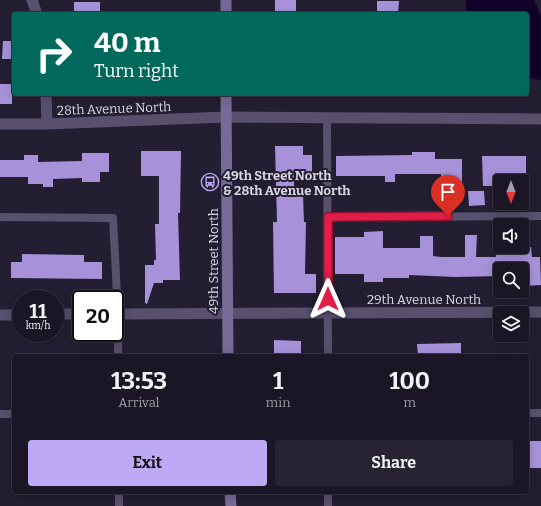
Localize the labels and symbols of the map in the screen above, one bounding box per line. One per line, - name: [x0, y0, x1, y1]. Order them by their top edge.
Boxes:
- street label: 28th Avenue North: [57, 99, 171, 118]
- place label: 49th Street North & 28th Avenue North: [223, 168, 351, 198]
- bus stop icon: 49th Street North & 28th Avenue North: [200, 172, 220, 192]
- north arrow: [493, 174, 529, 210]
- pin: [431, 175, 465, 216]
- street label: 49th Street North: [206, 208, 221, 314]
- position arrow: [307, 278, 349, 320]
- speed limit sign: 20: [72, 290, 124, 342]
- street label: 29th Avenue North: [367, 292, 481, 307]

